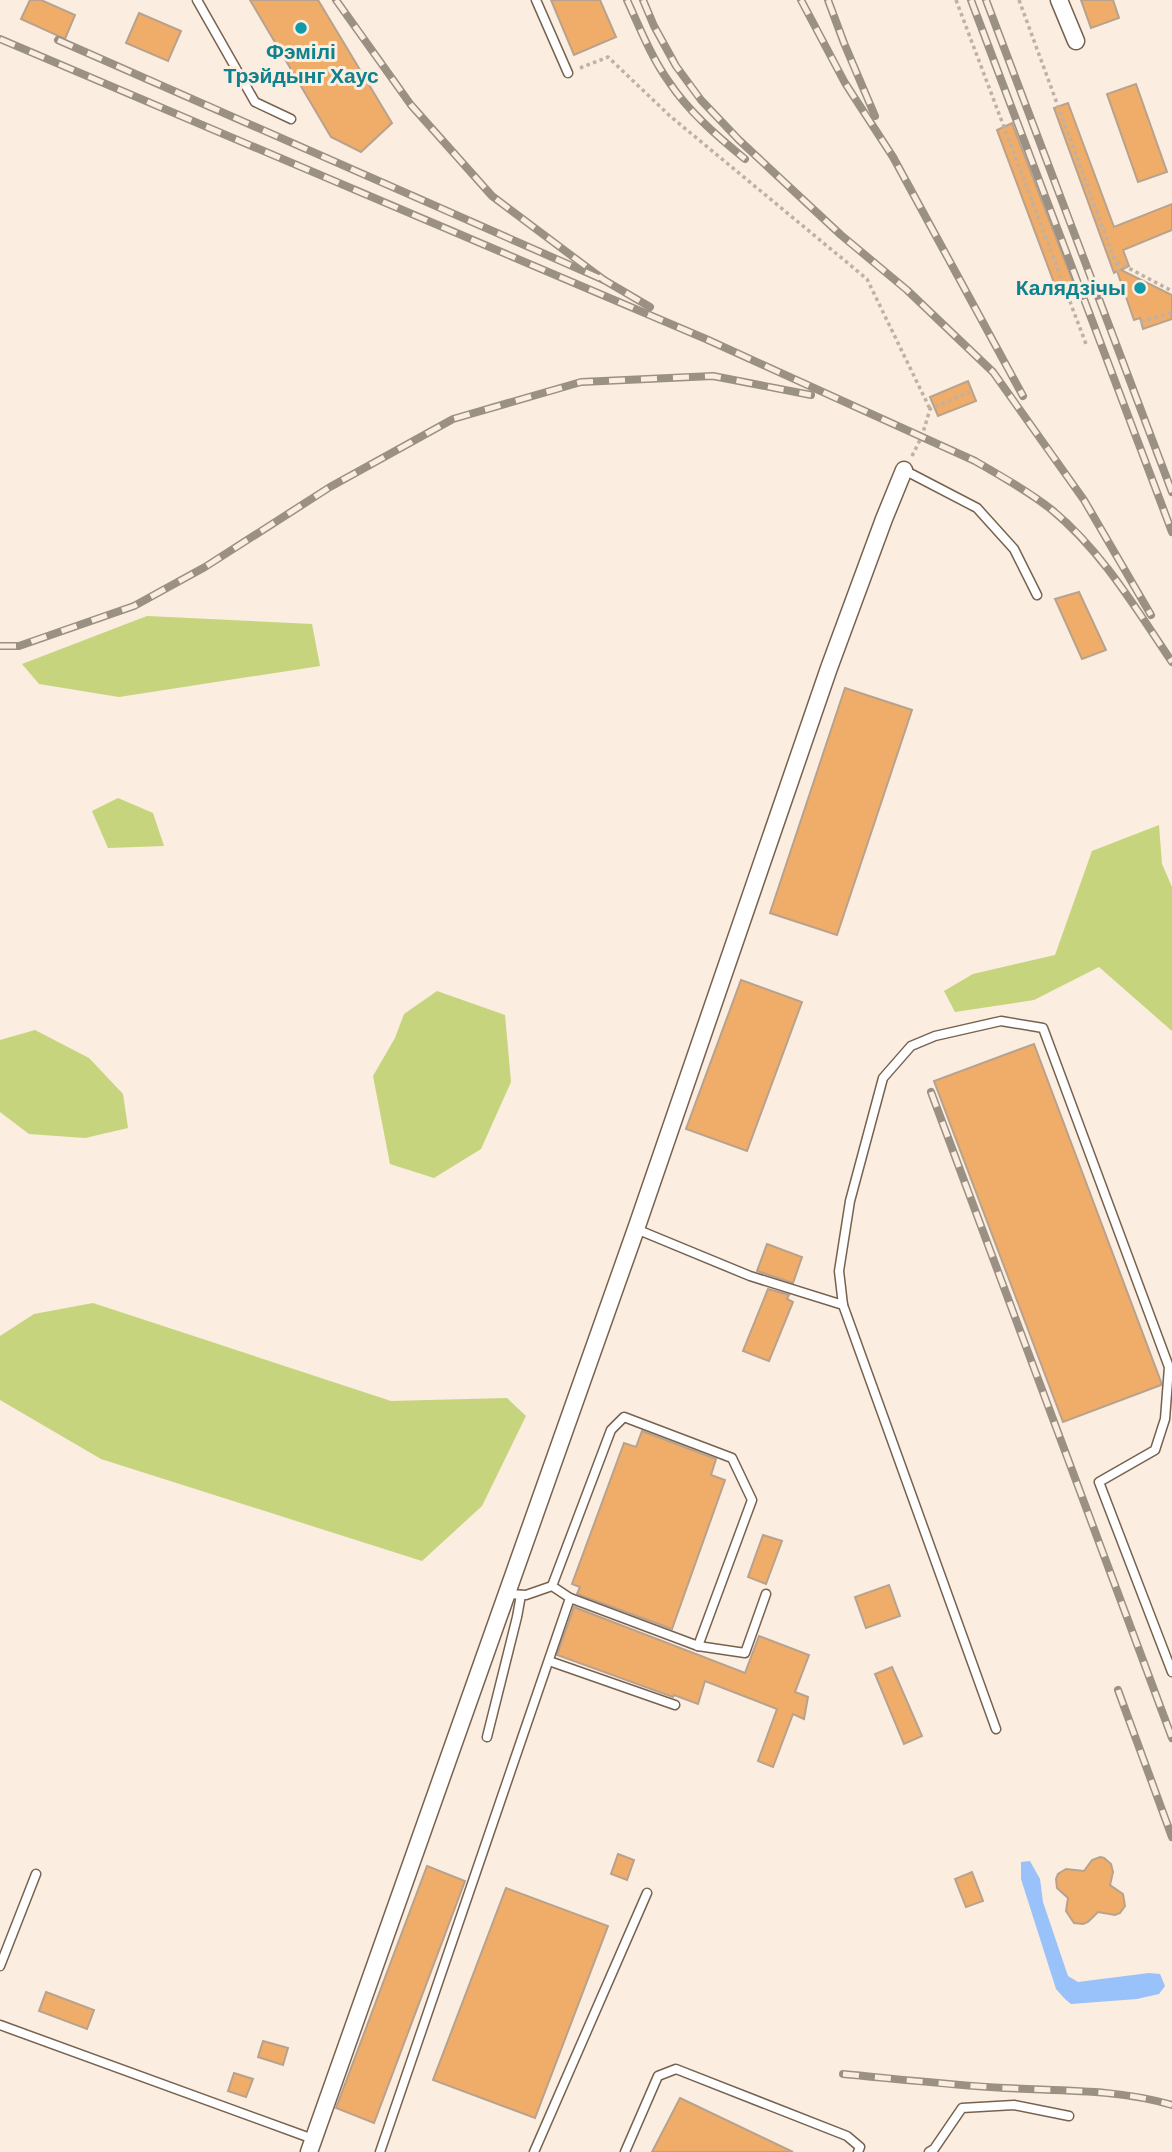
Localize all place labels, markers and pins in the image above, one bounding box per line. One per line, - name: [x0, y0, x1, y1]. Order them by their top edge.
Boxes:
- marker: Фэмілі Трэйдынг Хаус: [293, 20, 309, 36]
- place label: Фэмілі Трэйдынг Хаус: [223, 38, 379, 90]
- place label: Калядзічы: [1016, 274, 1126, 302]
- marker: Калядзічы: [1132, 280, 1148, 296]

